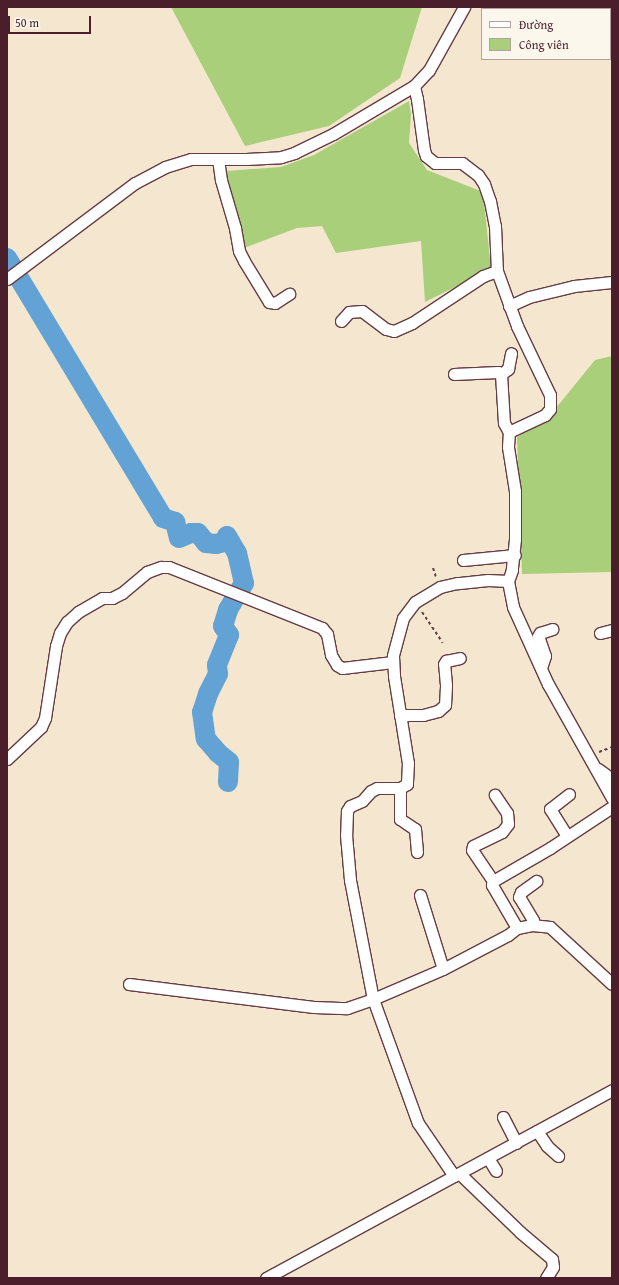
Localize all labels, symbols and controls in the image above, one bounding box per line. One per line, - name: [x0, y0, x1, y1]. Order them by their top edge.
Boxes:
- scale bar: [10, 8, 93, 34]
- legend: [481, 8, 611, 60]
- text: 50 m: [15, 14, 39, 31]
- text: Đường: [519, 16, 553, 33]
- text: Công viên: [519, 36, 569, 53]

